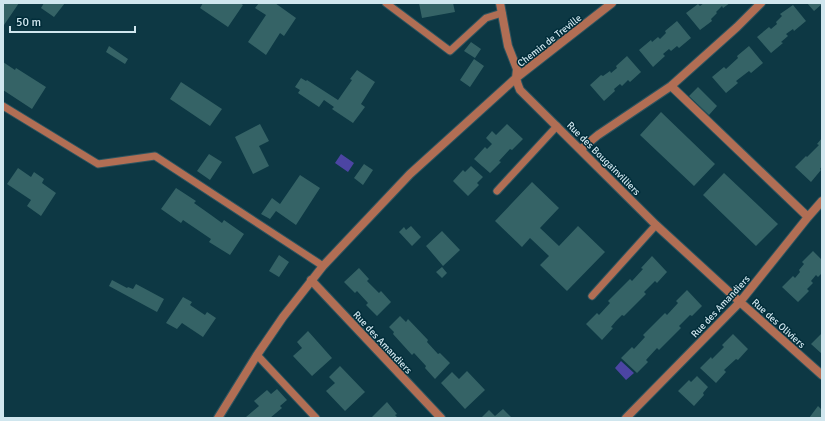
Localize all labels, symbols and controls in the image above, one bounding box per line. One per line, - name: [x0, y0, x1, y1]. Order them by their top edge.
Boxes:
- scale bar: [10, 8, 135, 34]
- street label: Chemin de Treville: [515, 12, 584, 70]
- text: 50 m: [16, 15, 41, 30]
- street label: Rue des Bougainvilliers: [564, 119, 643, 198]
- street label: Rue des Amandiers: [689, 273, 753, 340]
- street label: Rue des Oliviers: [749, 297, 808, 351]
- street label: Rue des Amandiers: [350, 309, 415, 377]

